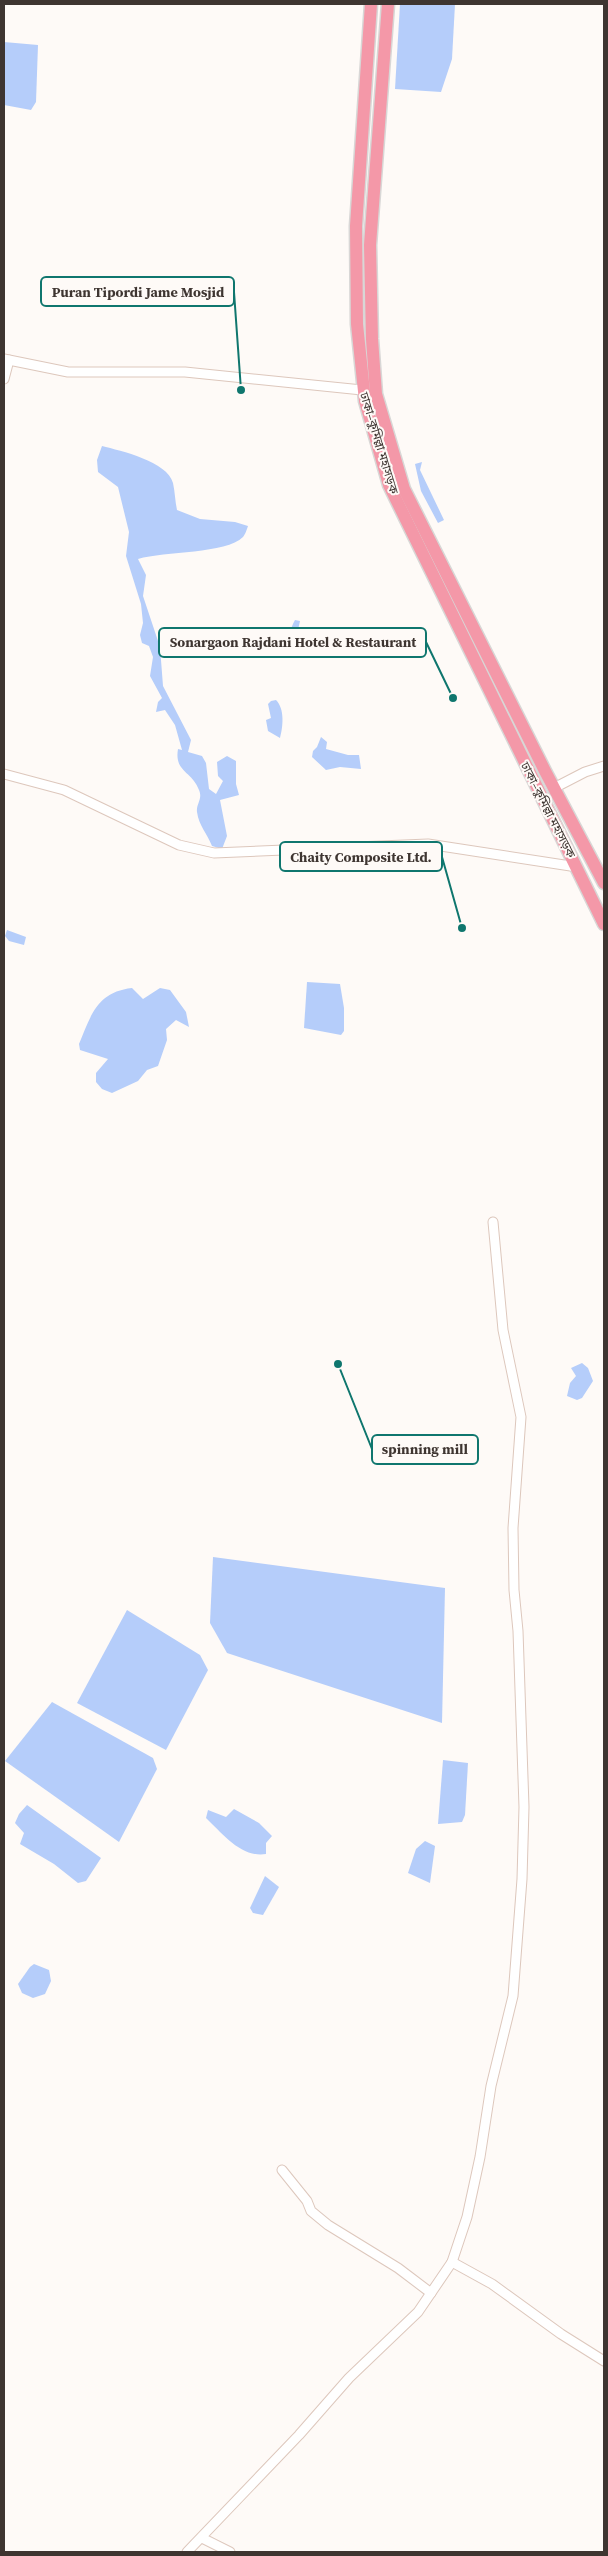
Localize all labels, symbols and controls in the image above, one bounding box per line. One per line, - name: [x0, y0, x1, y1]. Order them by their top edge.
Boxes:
- callout: Puran Tipordi Jame Mosjid: [41, 277, 234, 306]
- text: Puran Tipordi Jame Mosjid: [52, 282, 225, 302]
- street label: ঢাকা–কুমিল্লা মহাসড়ক: [356, 389, 402, 496]
- callout: Sonargaon Rajdani Hotel & Restaurant: [159, 628, 426, 657]
- text: Sonargaon Rajdani Hotel & Restaurant: [170, 632, 417, 652]
- street label: ঢাকা–কুমিল্লা মহাসড়ক: [516, 758, 579, 861]
- callout: Chaity Composite Ltd.: [280, 842, 442, 871]
- text: Chaity Composite Ltd.: [290, 847, 432, 867]
- callout: spinning mill: [372, 1435, 478, 1464]
- text: spinning mill: [382, 1439, 469, 1459]

